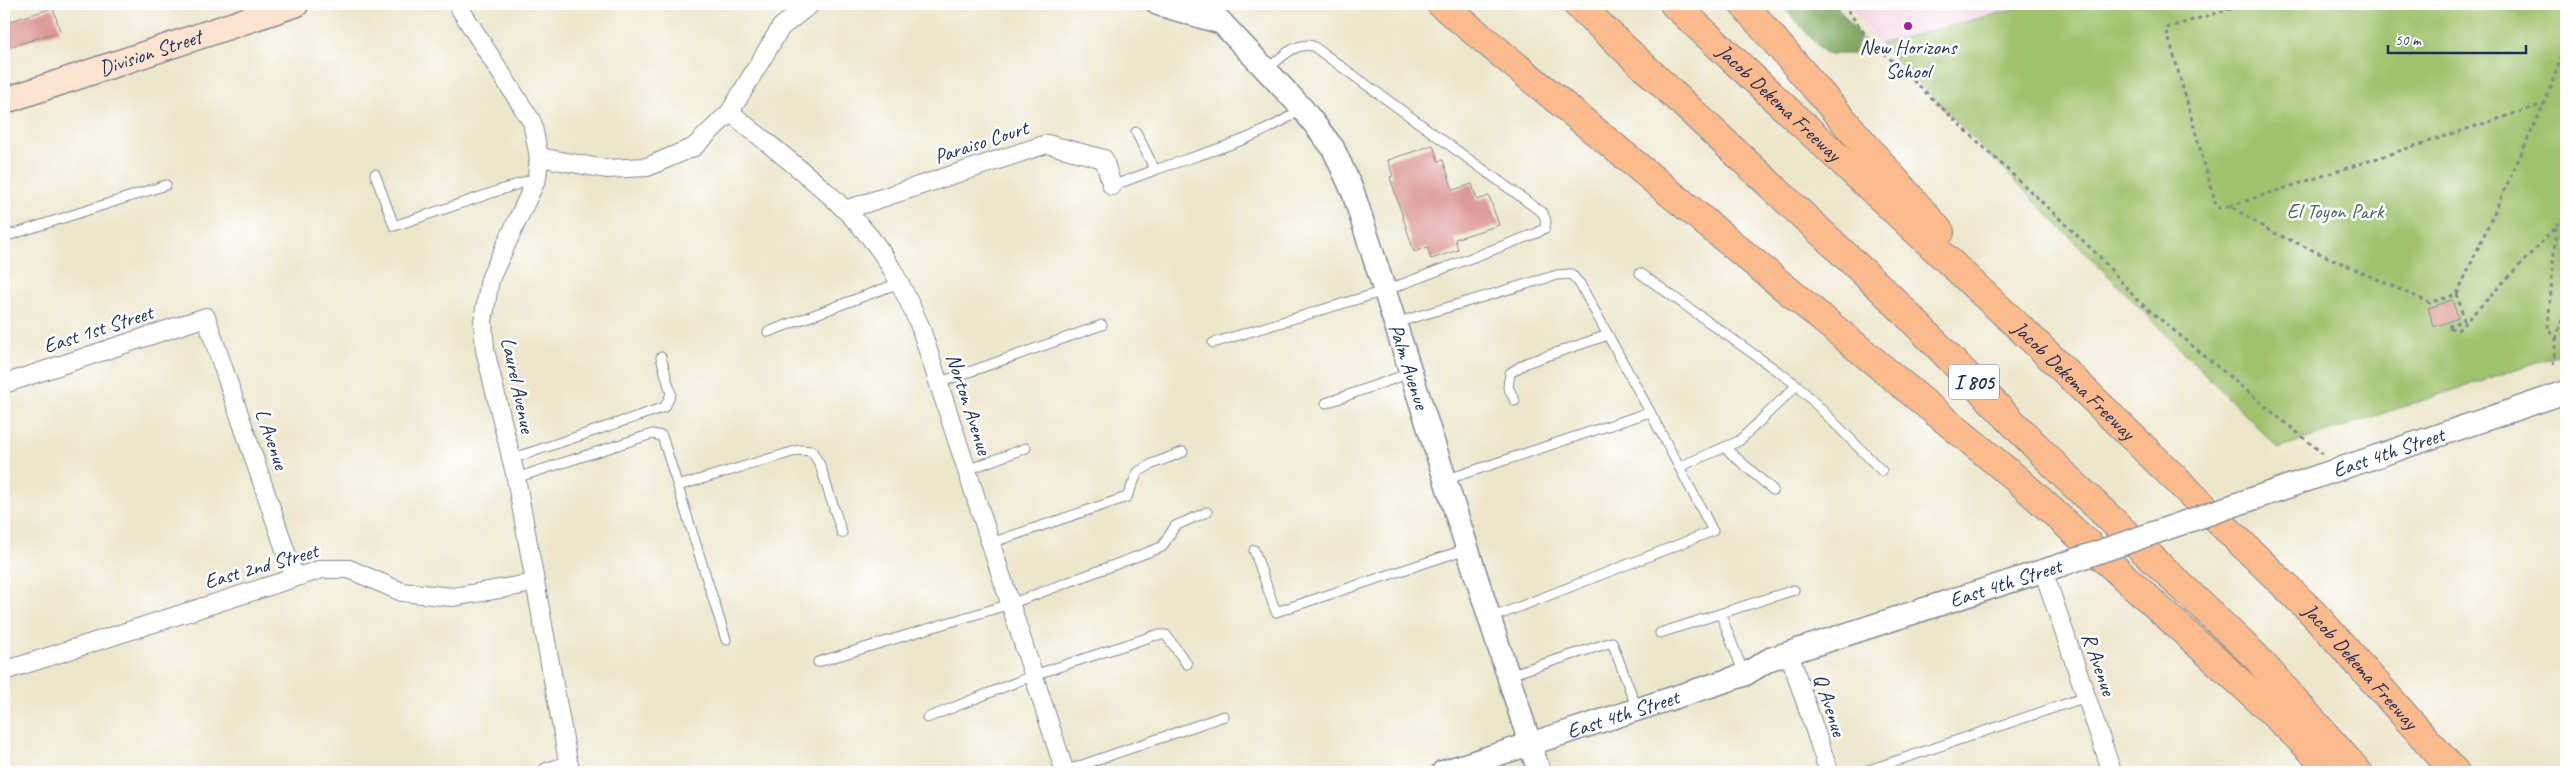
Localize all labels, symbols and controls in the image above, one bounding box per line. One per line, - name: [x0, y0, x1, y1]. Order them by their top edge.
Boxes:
- marker: New Horizons School: [1902, 20, 1914, 32]
- street label: Division Street: [96, 22, 208, 82]
- scale bar: [2388, 22, 2525, 54]
- text: 50 m: [2395, 31, 2422, 50]
- place label: New Horizons School: [1860, 34, 1958, 84]
- street label: Jacob Dekema Freeway: [1711, 37, 1848, 168]
- street label: Paraiso Court: [931, 114, 1033, 169]
- park label: El Toyon Park: [2287, 198, 2385, 224]
- street label: East 1st Street: [40, 298, 158, 359]
- street label: Jacob Dekema Freeway: [2007, 314, 2142, 447]
- street label: Palm Avenue: [1383, 321, 1435, 414]
- street label: Laurel Avenue: [495, 335, 541, 436]
- street label: Norton Avenue: [940, 350, 998, 459]
- road number: I 805: [1949, 364, 1999, 400]
- street label: L Avenue: [250, 405, 295, 474]
- street label: East 4th Street: [2329, 421, 2449, 483]
- street label: East 2nd Street: [201, 537, 323, 595]
- street label: East 4th Street: [1946, 552, 2066, 613]
- street label: Jacob Dekema Freeway: [2297, 597, 2425, 736]
- street label: R Avenue: [2076, 629, 2122, 700]
- street label: Q Avenue: [1808, 671, 1853, 741]
- street label: East 4th Street: [1564, 683, 1684, 744]

